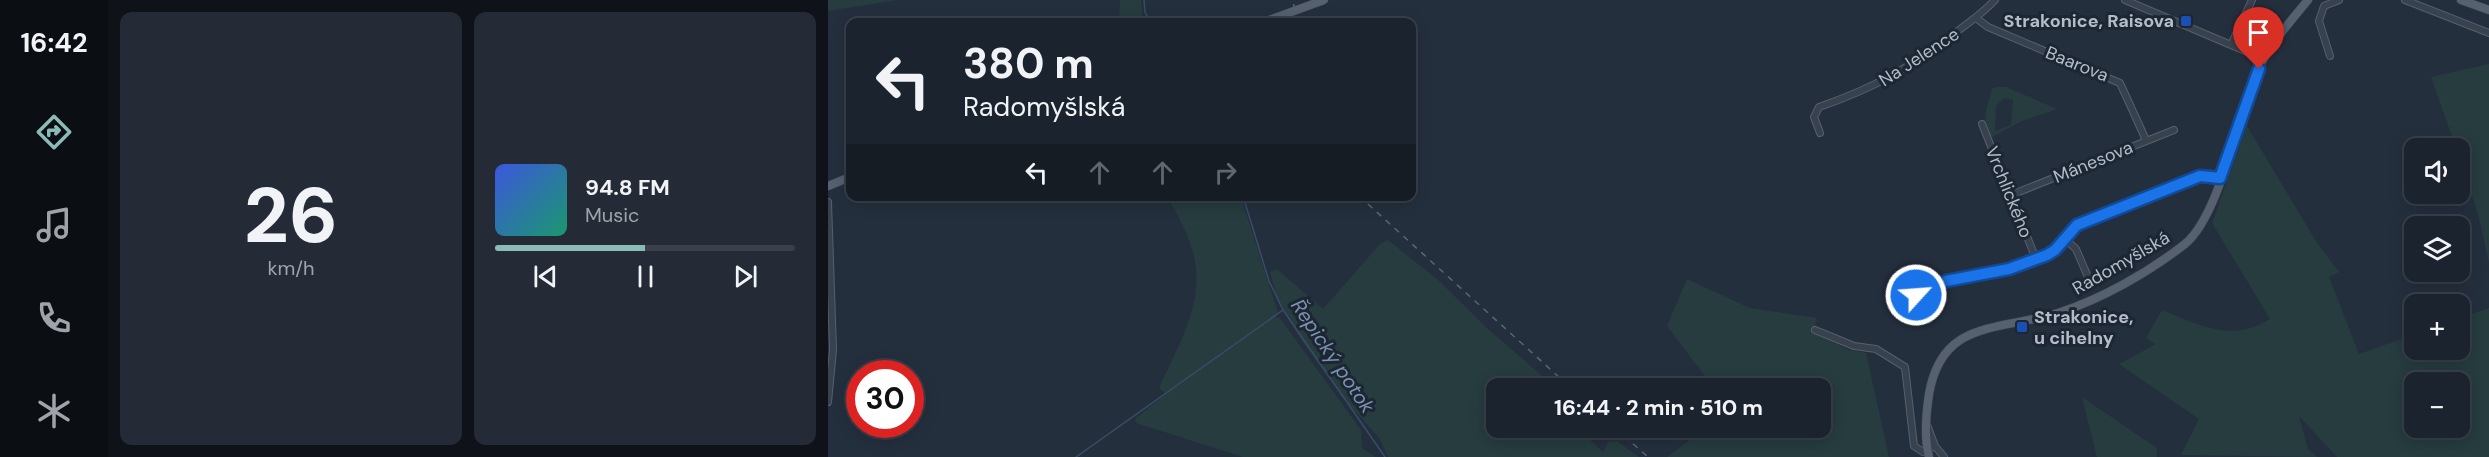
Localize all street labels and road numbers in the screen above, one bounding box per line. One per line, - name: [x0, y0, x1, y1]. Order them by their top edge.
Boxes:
- street label: Na Jelence: [1874, 22, 1964, 92]
- street label: Baarova: [2042, 41, 2112, 87]
- street label: Mánesova: [2050, 135, 2136, 189]
- street label: Vrchlického: [1980, 143, 2038, 241]
- street label: Radomyšlská: [2068, 226, 2174, 300]

